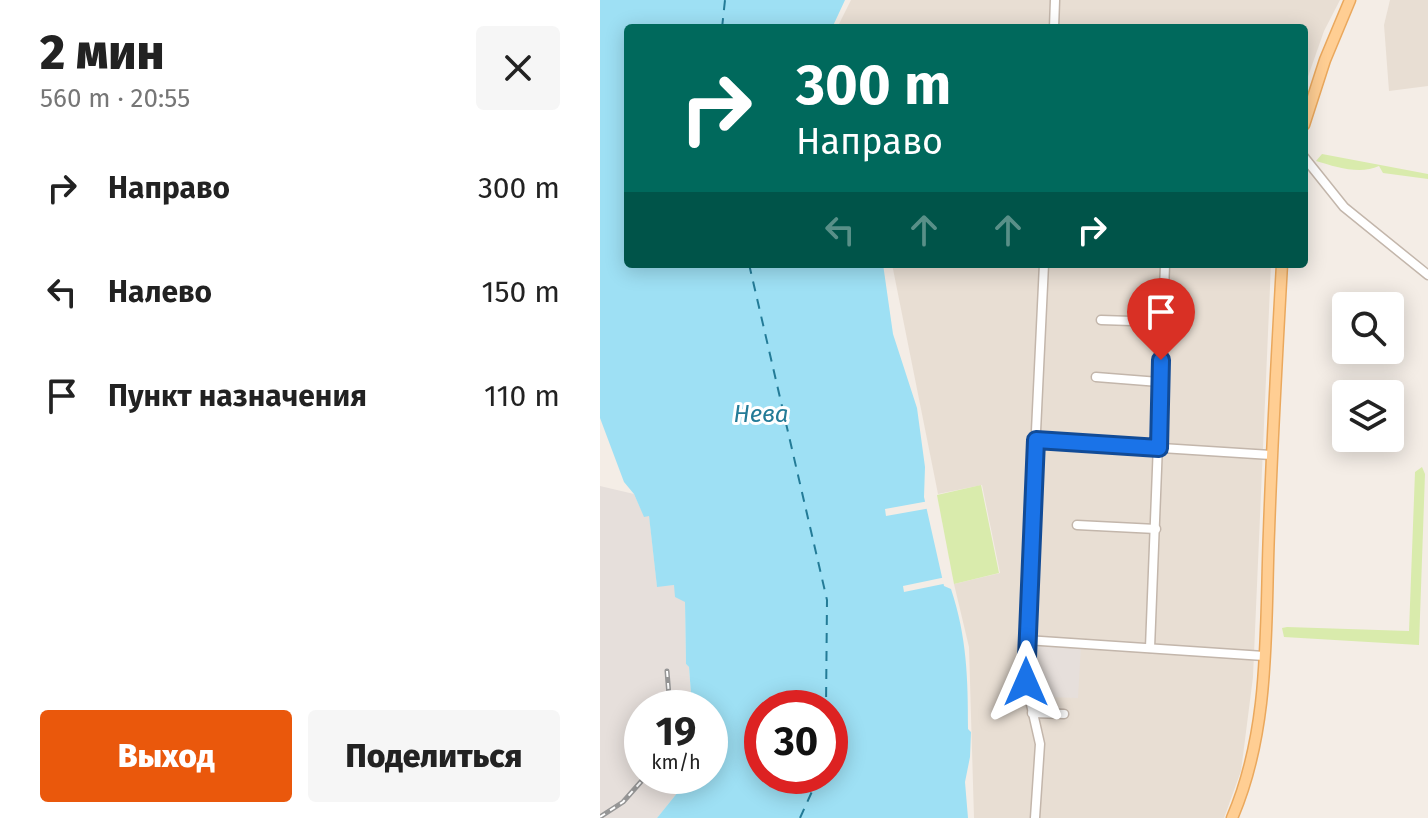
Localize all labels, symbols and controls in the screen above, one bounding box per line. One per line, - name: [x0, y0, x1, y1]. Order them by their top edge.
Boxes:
- text: 2 мин: [40, 24, 165, 82]
- button: close: [476, 26, 560, 110]
- text: 300 m: [796, 52, 951, 119]
- icon: right: [664, 56, 768, 160]
- text: 560 m · 20:55: [40, 83, 190, 114]
- text: Направо: [796, 120, 943, 164]
- icon: right: [40, 166, 84, 210]
- text: Направо: [108, 170, 230, 206]
- text: 300 m: [478, 170, 560, 206]
- icon: left: [818, 208, 862, 252]
- icon: ahead: [902, 208, 946, 252]
- icon: ahead: [986, 208, 1030, 252]
- icon: right: [1070, 208, 1114, 252]
- icon: left: [40, 270, 84, 314]
- text: Налево: [108, 274, 212, 310]
- text: 150 m: [482, 274, 560, 310]
- pin: [1127, 278, 1195, 360]
- icon: arrive: [1139, 290, 1183, 334]
- map controls: [1332, 292, 1404, 452]
- button: search: [1332, 292, 1404, 364]
- icon: arrive: [40, 374, 84, 418]
- text: Пункт назначения: [108, 378, 367, 414]
- text: 110 m: [484, 378, 560, 414]
- button: layers: [1332, 380, 1404, 452]
- water label: Нева: [734, 400, 788, 428]
- position arrow: [984, 640, 1068, 724]
- speed limit sign: 30: [744, 690, 848, 794]
- text: 19: [656, 708, 696, 756]
- button: Выход: [40, 710, 292, 802]
- button: Поделиться: [308, 710, 560, 802]
- text: km/h: [651, 750, 701, 774]

